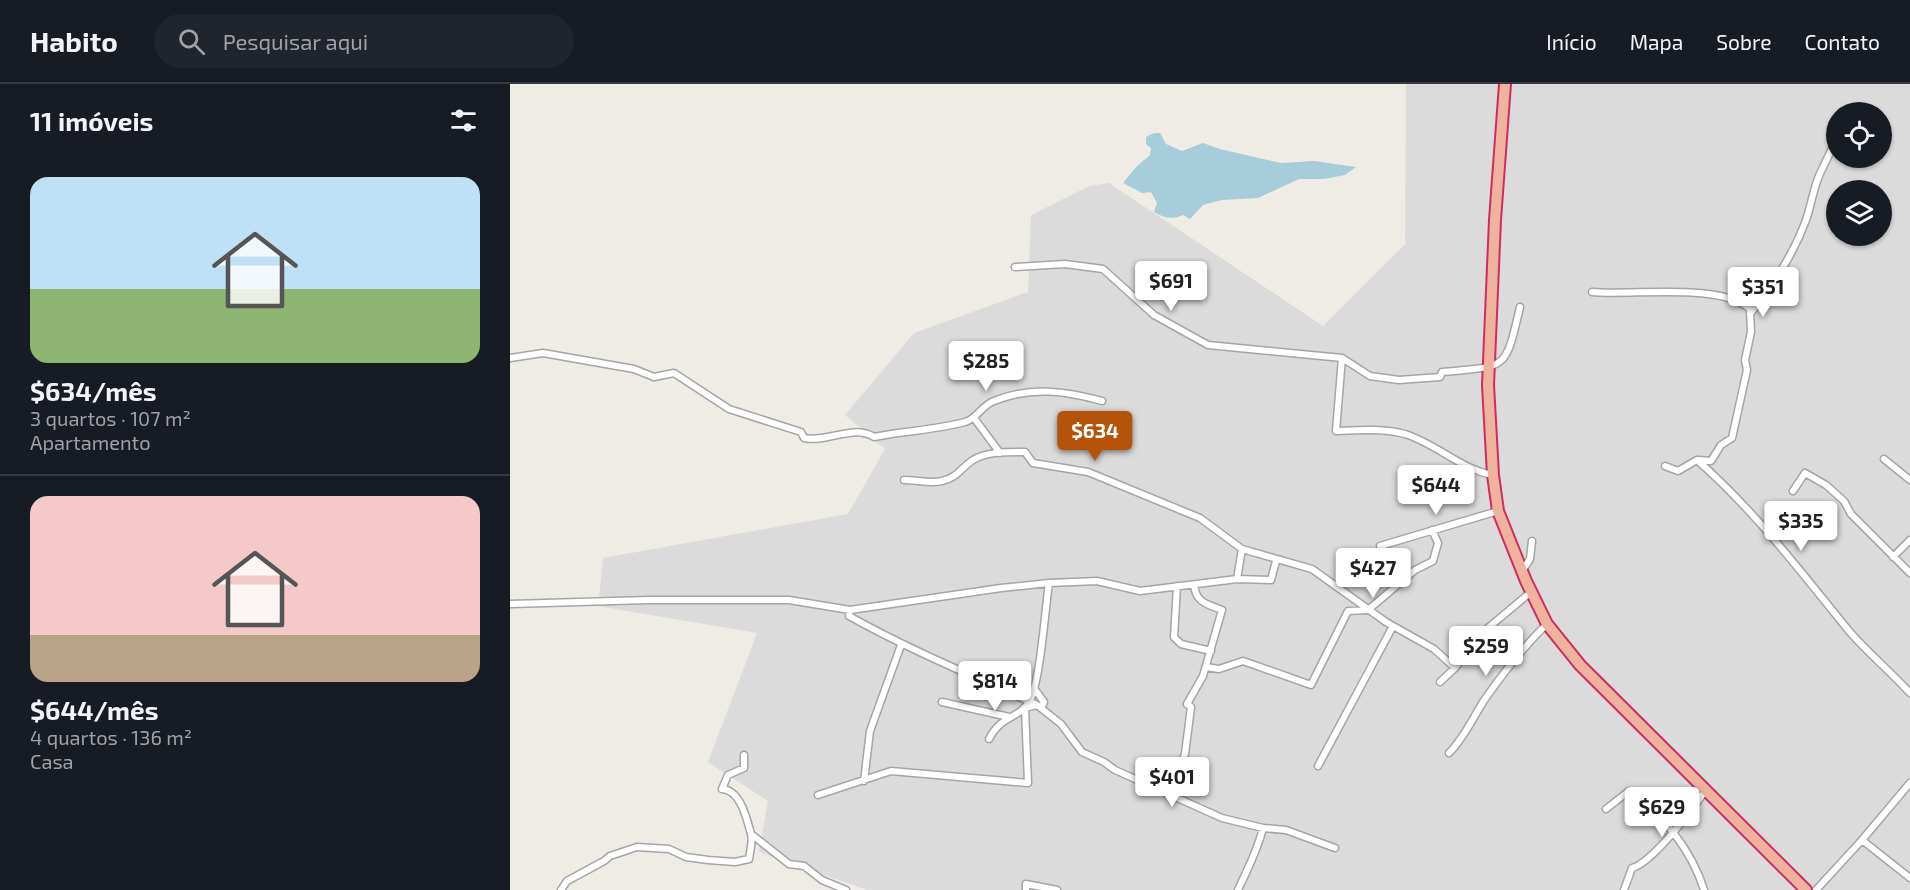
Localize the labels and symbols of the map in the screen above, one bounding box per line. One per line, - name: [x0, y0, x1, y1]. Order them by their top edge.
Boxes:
- pin: $691: [1135, 261, 1207, 312]
- pin: $351: [1727, 267, 1799, 318]
- pin: $285: [950, 341, 1022, 392]
- pin: $634: [1059, 411, 1131, 462]
- pin: $644: [1400, 465, 1472, 516]
- pin: $335: [1765, 501, 1837, 552]
- pin: $427: [1337, 548, 1409, 599]
- pin: $259: [1450, 626, 1522, 677]
- pin: $814: [959, 661, 1031, 712]
- pin: $401: [1136, 757, 1208, 808]
- pin: $629: [1626, 787, 1698, 838]

